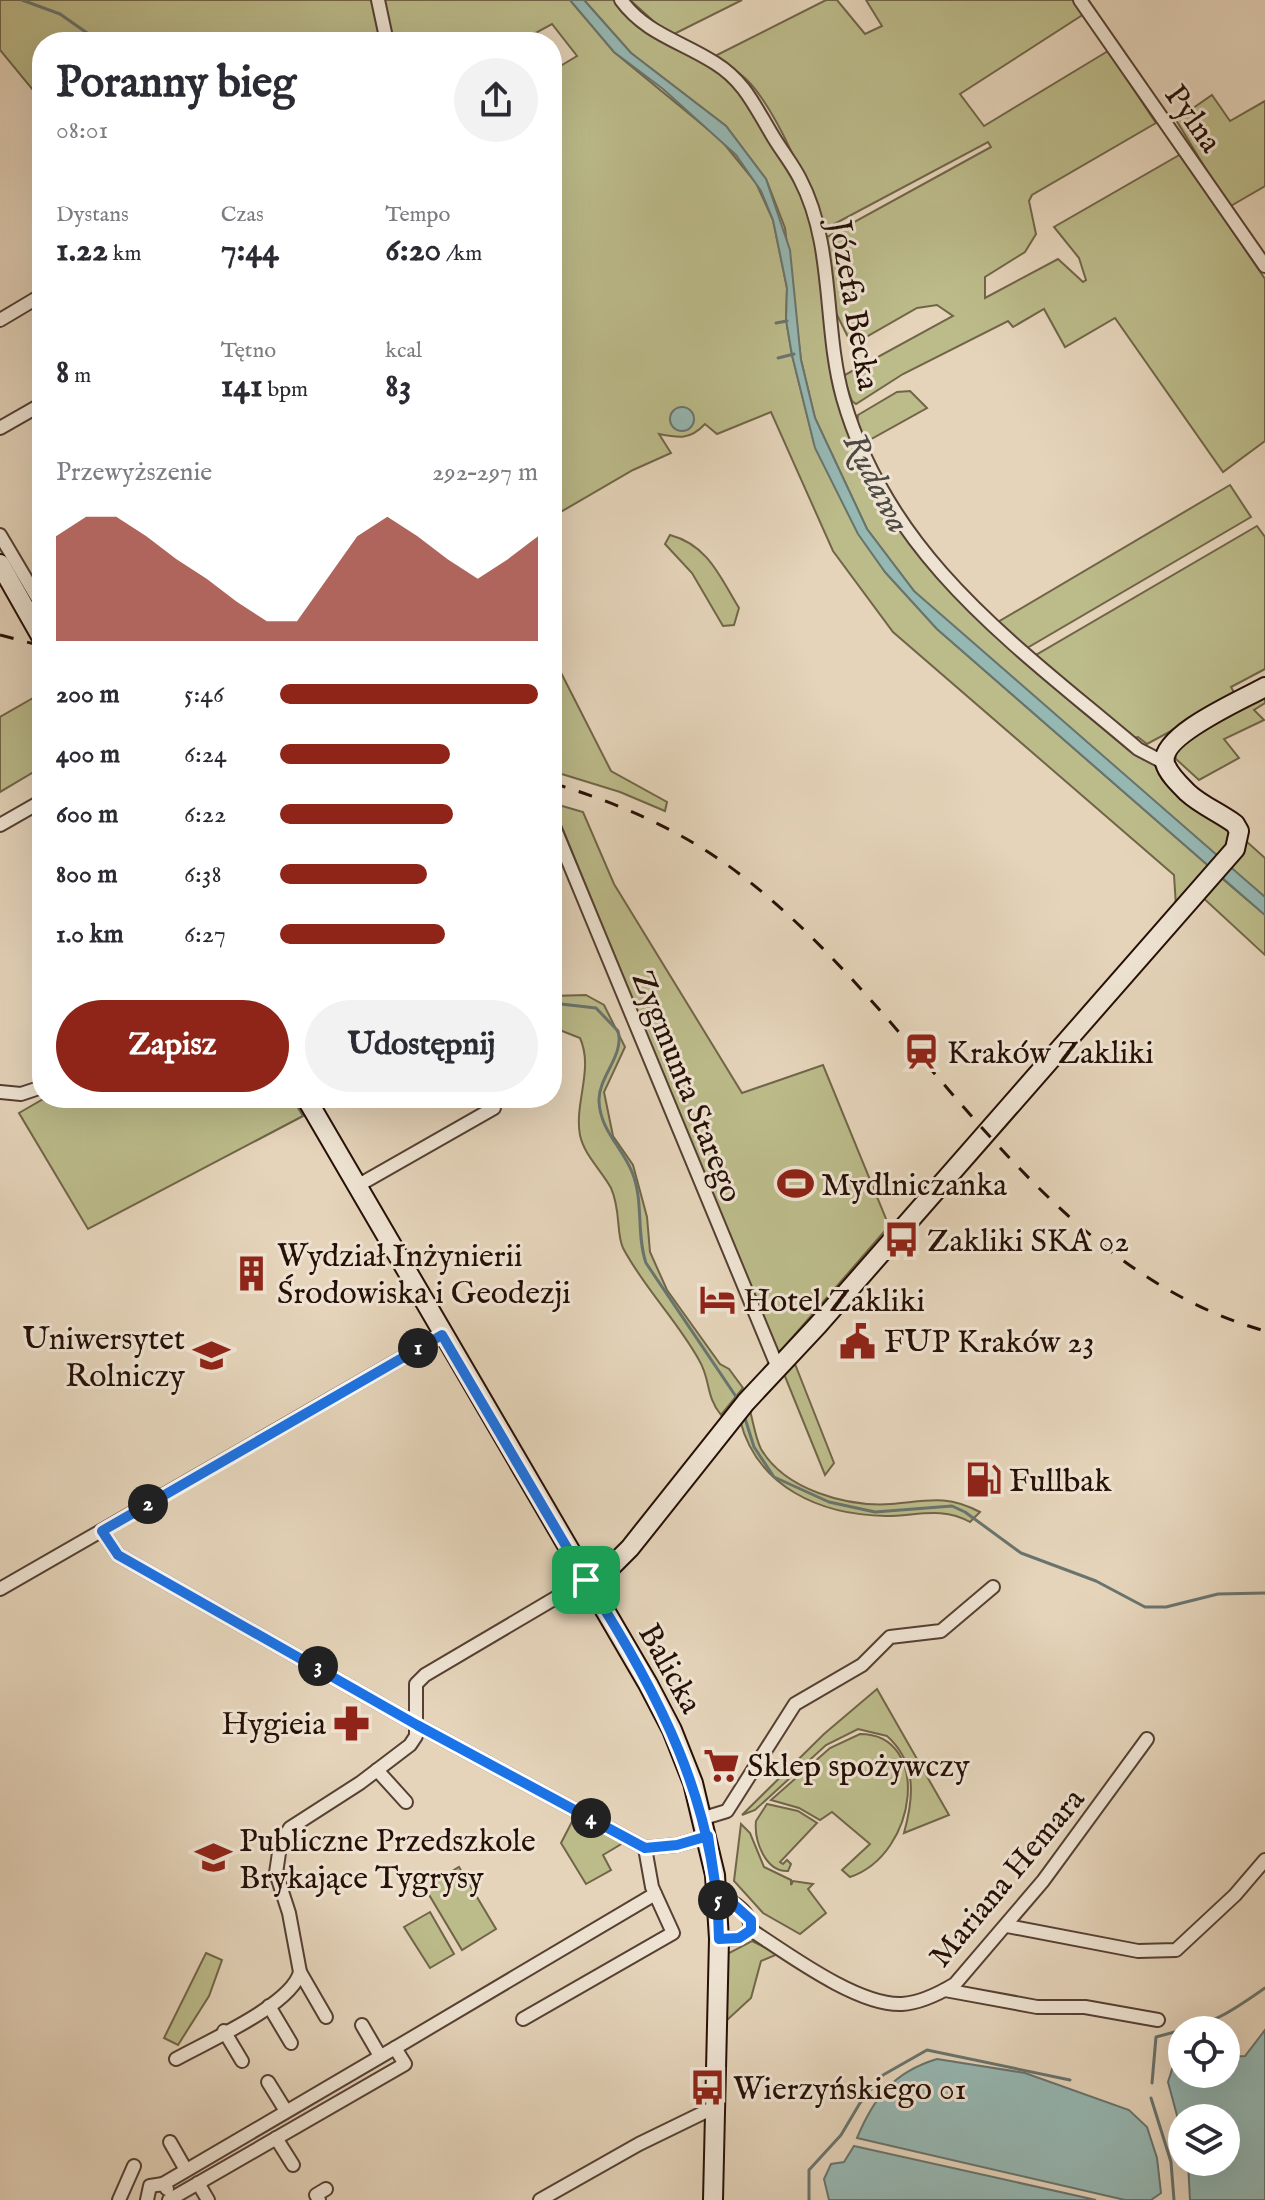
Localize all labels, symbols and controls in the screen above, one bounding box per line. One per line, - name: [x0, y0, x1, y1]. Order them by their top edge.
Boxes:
- text: Poranny bieg: [56, 56, 296, 112]
- button: share: [454, 58, 538, 142]
- street label: Pylna: [1154, 77, 1230, 162]
- text: 08:01: [56, 114, 108, 147]
- text: Dystans: [56, 201, 129, 229]
- text: Czas: [221, 201, 264, 229]
- text: Tempo: [385, 201, 450, 229]
- street label: Józefa Becka: [817, 214, 888, 394]
- text: 1.22: [56, 229, 108, 272]
- text: 7:44: [221, 229, 279, 272]
- text: 6:20: [385, 229, 441, 272]
- text: km: [108, 240, 141, 268]
- text: /km: [441, 240, 482, 268]
- text: Tętno: [221, 337, 276, 365]
- text: kcal: [385, 337, 422, 365]
- text: 8: [56, 351, 69, 394]
- text: m: [69, 362, 91, 390]
- text: 141: [221, 365, 263, 408]
- text: 83: [385, 365, 411, 408]
- text: bpm: [263, 376, 308, 404]
- water label: Rudawa: [832, 426, 919, 540]
- text: Przewyższenie: [56, 456, 212, 489]
- text: 292–297 m: [432, 456, 538, 489]
- text: 200 m: [56, 678, 120, 711]
- text: 5:46: [184, 678, 224, 711]
- text: 400 m: [56, 738, 120, 771]
- text: 6:24: [184, 738, 227, 771]
- text: 600 m: [56, 798, 118, 831]
- text: 6:22: [184, 798, 226, 831]
- text: 800 m: [56, 858, 118, 891]
- text: 6:38: [184, 858, 222, 891]
- text: 1.0 km: [56, 918, 124, 951]
- text: 6:27: [184, 918, 226, 951]
- street label: Zygmunta Starego: [621, 965, 751, 1209]
- button: Zapisz: [56, 1000, 289, 1092]
- button: Udostępnij: [305, 1000, 538, 1092]
- station icon: Kraków Zakliki: [902, 1033, 940, 1071]
- place label: Kraków Zakliki: [947, 1034, 1154, 1075]
- sports icon: Mydlniczanka: [776, 1165, 814, 1203]
- place label: Mydlniczanka: [821, 1166, 1007, 1207]
- bus stop icon: Zakliki SKA 02: [882, 1221, 920, 1259]
- place label: Zakliki SKA 02: [927, 1222, 1129, 1263]
- place label: Wydział Inżynierii Środowiska i Geodezji: [277, 1237, 571, 1315]
- building icon: Wydział Inżynierii Środowiska i Geodezji: [232, 1254, 270, 1292]
- hotel icon: Hotel Zakliki: [698, 1281, 736, 1319]
- place label: Hotel Zakliki: [743, 1282, 925, 1323]
- place label: Uniwersytet Rolniczy: [22, 1320, 185, 1398]
- public building icon: FUP Kraków 23: [839, 1322, 877, 1360]
- place label: FUP Kraków 23: [884, 1323, 1094, 1364]
- pin: 1: [398, 1328, 438, 1368]
- text: 1: [414, 1334, 422, 1362]
- school or university icon: Uniwersytet Rolniczy: [192, 1337, 230, 1375]
- fuel station icon: Fullbak: [964, 1461, 1002, 1499]
- place label: Fullbak: [1009, 1462, 1112, 1503]
- pin: 2: [128, 1484, 168, 1524]
- text: 2: [143, 1490, 153, 1518]
- pin: [552, 1546, 620, 1614]
- icon: arrive: [564, 1558, 608, 1602]
- street label: Balicka: [627, 1617, 710, 1722]
- pin: 3: [298, 1646, 338, 1686]
- text: 3: [314, 1652, 322, 1680]
- pharmacy icon: Hygieia: [333, 1704, 371, 1742]
- place label: Hygieia: [221, 1705, 326, 1746]
- supermarket icon: Sklep spożywczy: [702, 1746, 740, 1784]
- place label: Sklep spożywczy: [747, 1747, 970, 1788]
- street label: Mariana Hemara: [921, 1780, 1095, 1977]
- pin: 4: [571, 1798, 611, 1838]
- text: 4: [586, 1804, 596, 1832]
- place label: Publiczne Przedszkole Brykające Tygrysy: [239, 1822, 536, 1900]
- school or university icon: Publiczne Przedszkole Brykające Tygrysy: [194, 1839, 232, 1877]
- pin: 5: [698, 1880, 738, 1920]
- text: 5: [714, 1886, 722, 1914]
- map controls: [1168, 2016, 1240, 2176]
- button: locate: [1168, 2016, 1240, 2088]
- bus stop icon: Wierzyńskiego 01: [688, 2069, 726, 2107]
- place label: Wierzyńskiego 01: [733, 2070, 966, 2111]
- button: layers: [1168, 2104, 1240, 2176]

